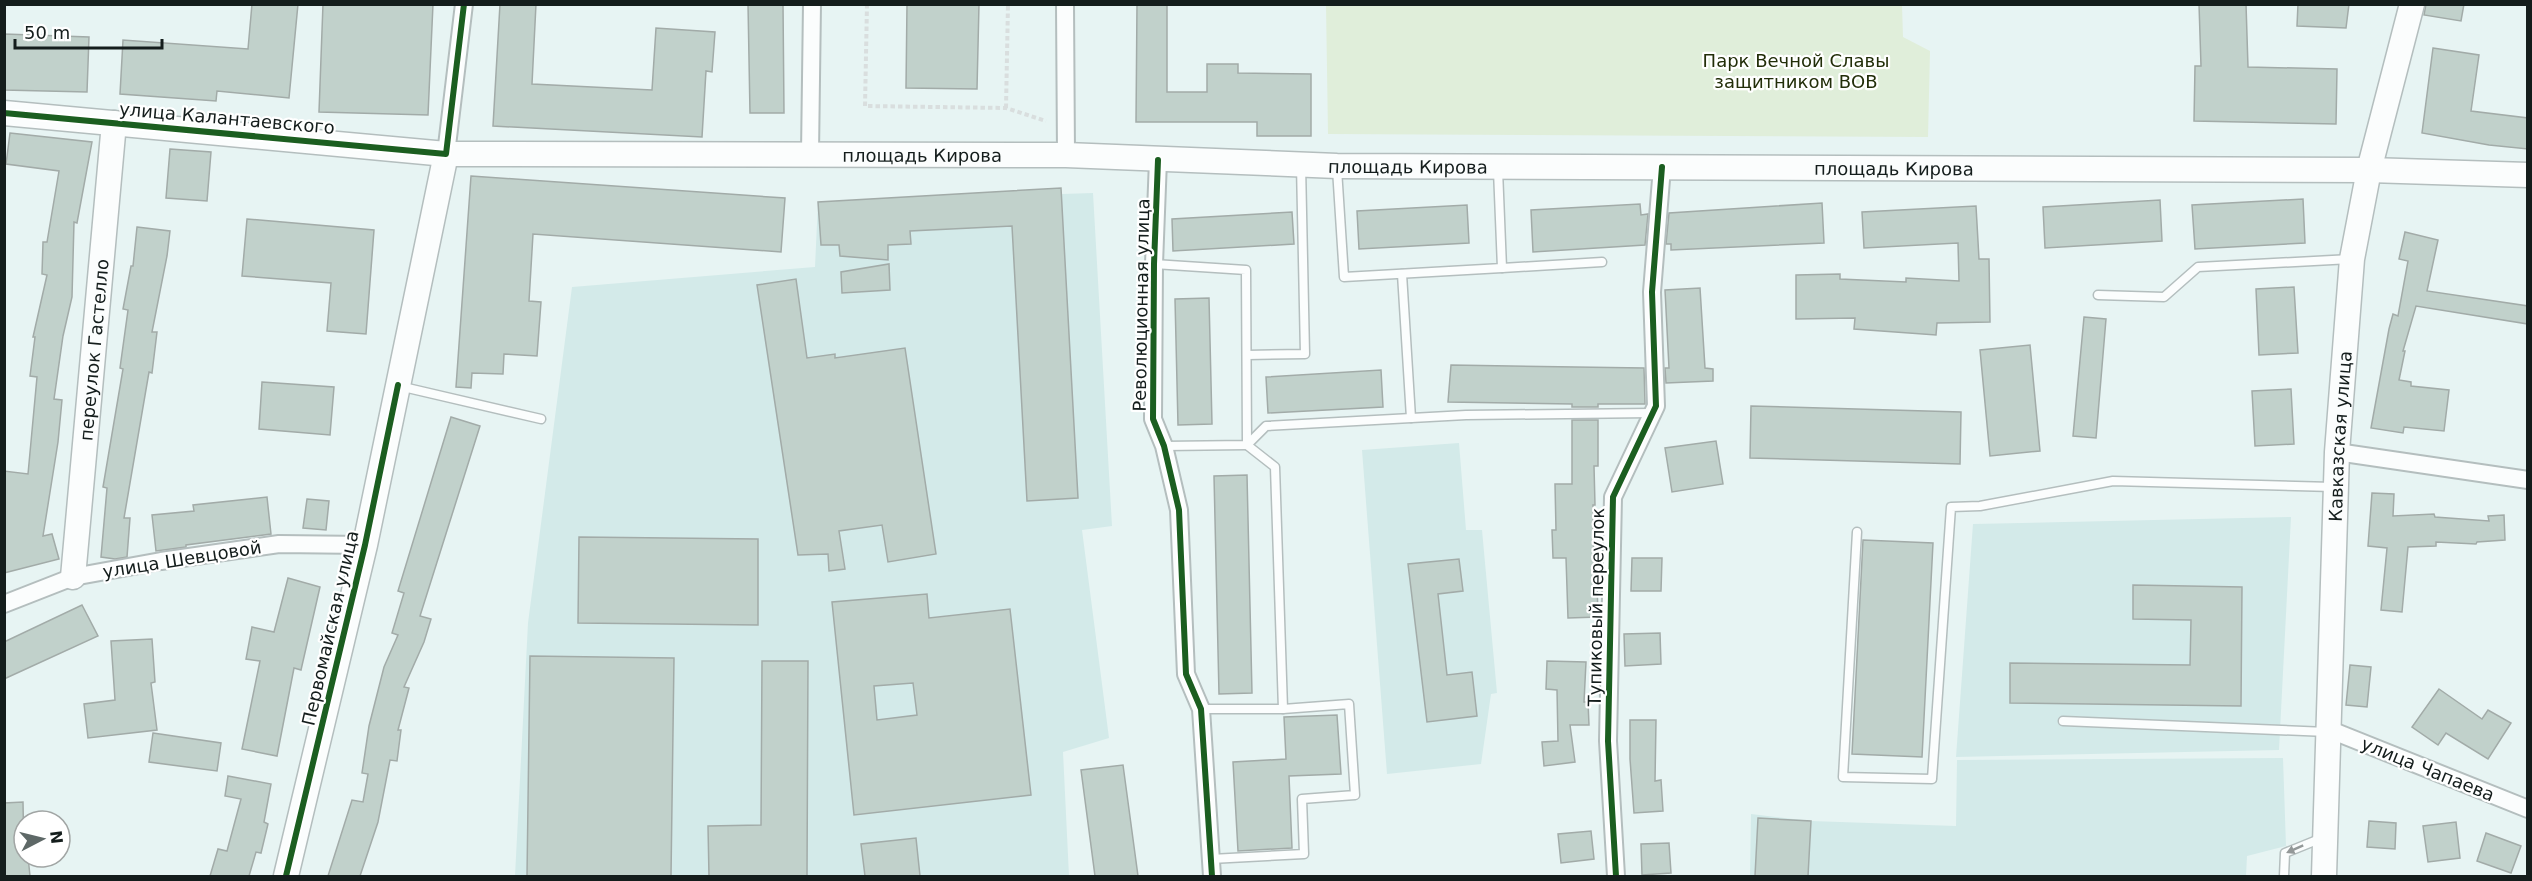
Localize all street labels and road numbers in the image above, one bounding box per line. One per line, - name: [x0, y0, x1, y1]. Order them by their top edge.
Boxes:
- street label: улица Калантаевского: [118, 98, 336, 138]
- street label: площадь Кирова: [842, 144, 1002, 165]
- street label: площадь Кирова: [1328, 155, 1488, 177]
- street label: площадь Кирова: [1814, 157, 1974, 179]
- street label: Революционная улица: [1129, 198, 1153, 412]
- street label: переулок Гастелло: [75, 258, 112, 442]
- street label: Кавказская улица: [2324, 350, 2355, 522]
- street label: Тупиковый переулок: [1584, 507, 1608, 707]
- street label: Первомайская улица: [297, 528, 363, 728]
- street label: улица Шевцовой: [101, 536, 263, 582]
- street label: улица Чапаева: [2358, 733, 2498, 805]

